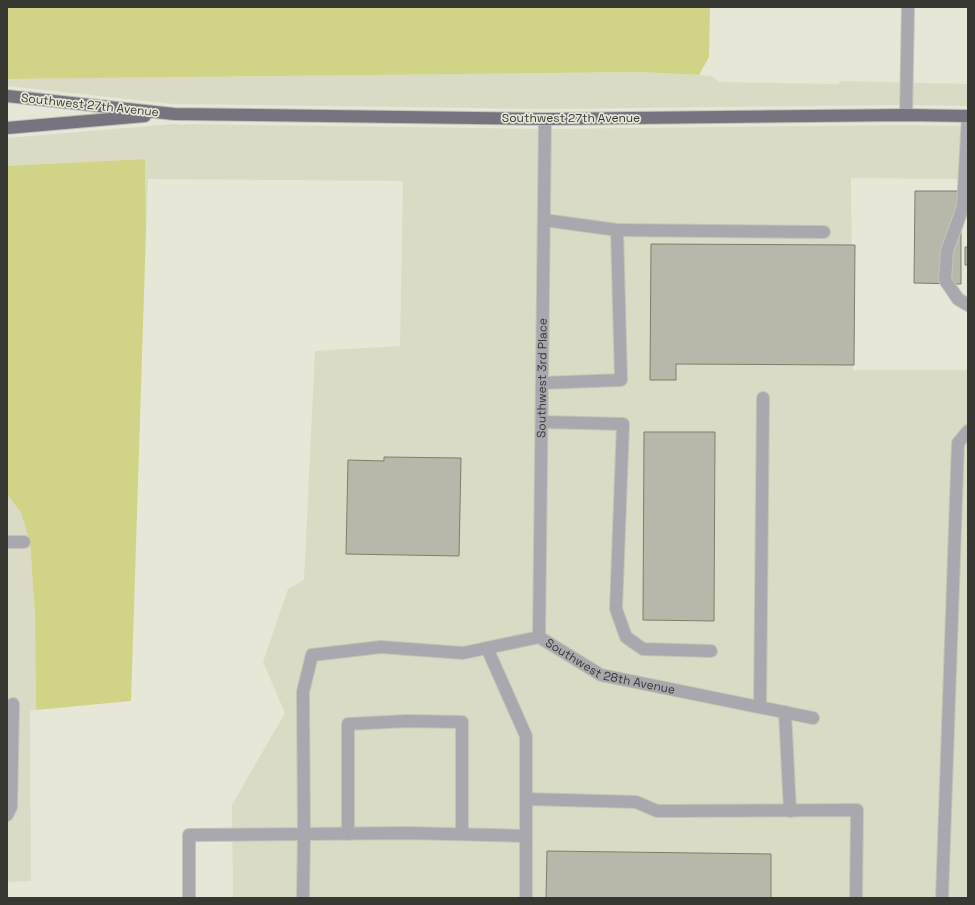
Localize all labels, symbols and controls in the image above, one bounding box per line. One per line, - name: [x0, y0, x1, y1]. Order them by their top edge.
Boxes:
- street label: Southwest 27th Avenue: [20, 90, 160, 120]
- street label: Southwest 27th Avenue: [502, 110, 640, 126]
- street label: Southwest 3rd Place: [533, 318, 551, 438]
- street label: Southwest 28th Avenue: [542, 635, 677, 698]

